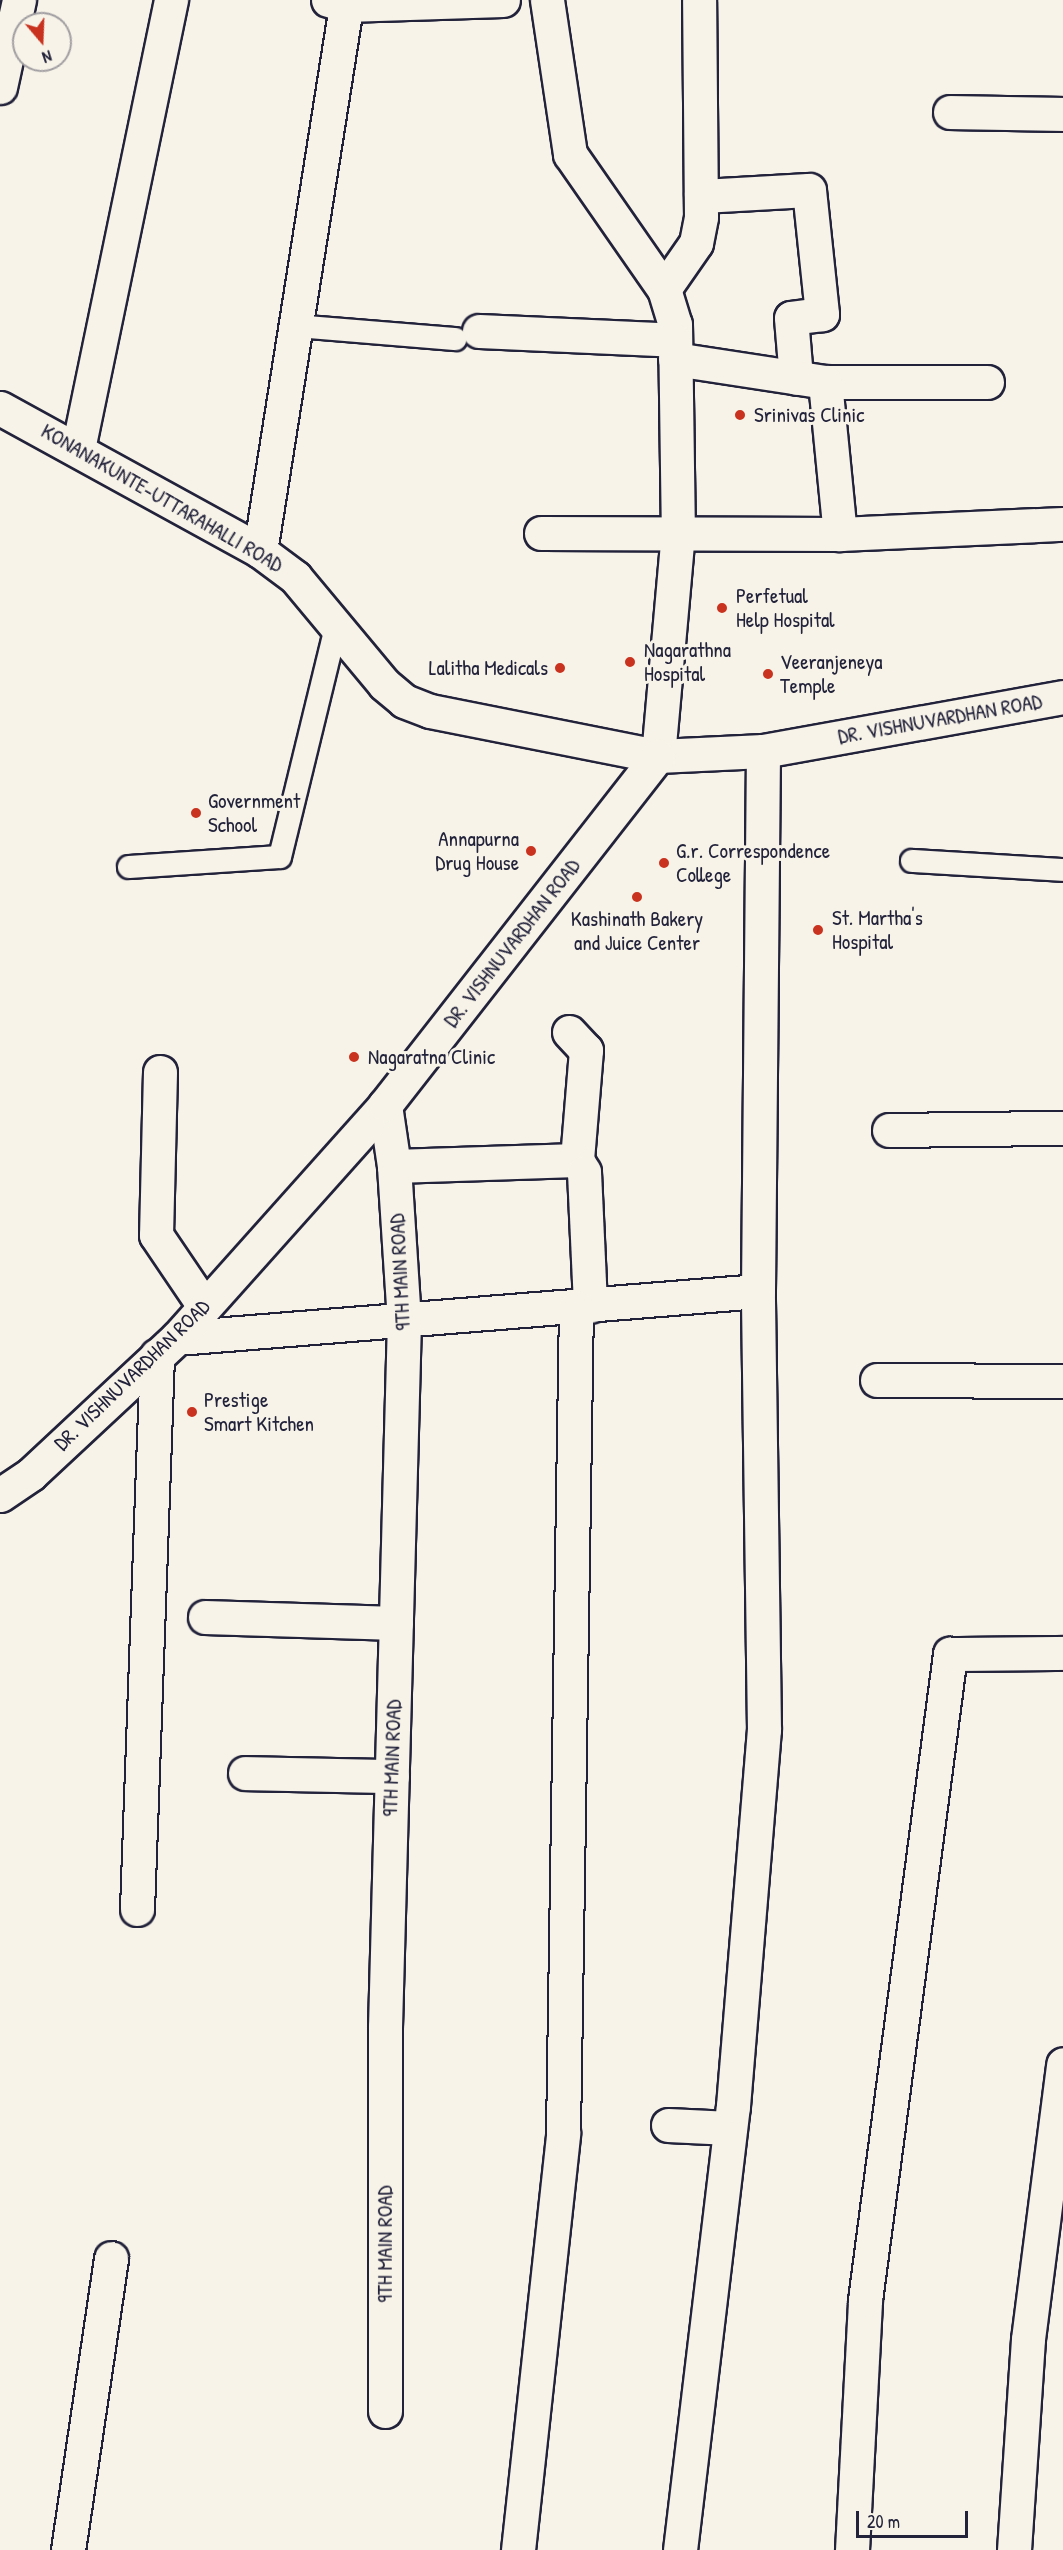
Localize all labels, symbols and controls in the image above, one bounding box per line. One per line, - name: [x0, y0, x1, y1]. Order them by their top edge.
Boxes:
- north arrow: [12, 12, 72, 72]
- text: N: [40, 45, 55, 69]
- place label: Srinivas Clinic: [754, 402, 864, 428]
- marker: Srinivas Clinic: [731, 406, 749, 424]
- street label: KONANAKUNTE-UTTARAHALLI ROAD: [37, 418, 287, 578]
- place label: Perfetual Help Hospital: [736, 583, 835, 633]
- marker: Perfetual Help Hospital: [713, 599, 731, 617]
- place label: Nagarathna Hospital: [644, 637, 731, 687]
- place label: Veeranjeneya Temple: [780, 649, 883, 699]
- marker: Nagarathna Hospital: [621, 653, 639, 671]
- place label: Lalitha Medicals: [429, 655, 548, 681]
- marker: Lalitha Medicals: [553, 661, 567, 675]
- marker: Veeranjeneya Temple: [761, 667, 775, 681]
- street label: DR. VISHNUVARDHAN ROAD: [836, 689, 1044, 749]
- place label: Government School: [208, 788, 300, 838]
- marker: Government School: [189, 806, 203, 820]
- place label: Annapurna Drug House: [435, 826, 519, 876]
- place label: G.r. Correspondence College: [676, 838, 830, 888]
- marker: Annapurna Drug House: [524, 844, 538, 858]
- street label: DR. VISHNUVARDHAN ROAD: [438, 854, 586, 1032]
- marker: G.r. Correspondence College: [657, 856, 671, 870]
- marker: Kashinath Bakery and Juice Center: [630, 890, 644, 904]
- place label: St. Martha's Hospital: [832, 905, 923, 955]
- place label: Kashinath Bakery and Juice Center: [571, 906, 703, 956]
- marker: St. Martha's Hospital: [809, 921, 827, 939]
- place label: Nagaratna Clinic: [368, 1044, 495, 1070]
- marker: Nagaratna Clinic: [345, 1048, 363, 1066]
- street label: 9TH MAIN ROAD: [384, 1213, 416, 1331]
- street label: DR. VISHNUVARDHAN ROAD: [49, 1294, 215, 1456]
- place label: Prestige Smart Kitchen: [204, 1387, 314, 1437]
- marker: Prestige Smart Kitchen: [185, 1405, 199, 1419]
- street label: 9TH MAIN ROAD: [377, 1699, 407, 1817]
- street label: 9TH MAIN ROAD: [372, 2185, 398, 2303]
- scale bar: [859, 2499, 972, 2537]
- text: 20 m: [867, 2509, 900, 2534]

